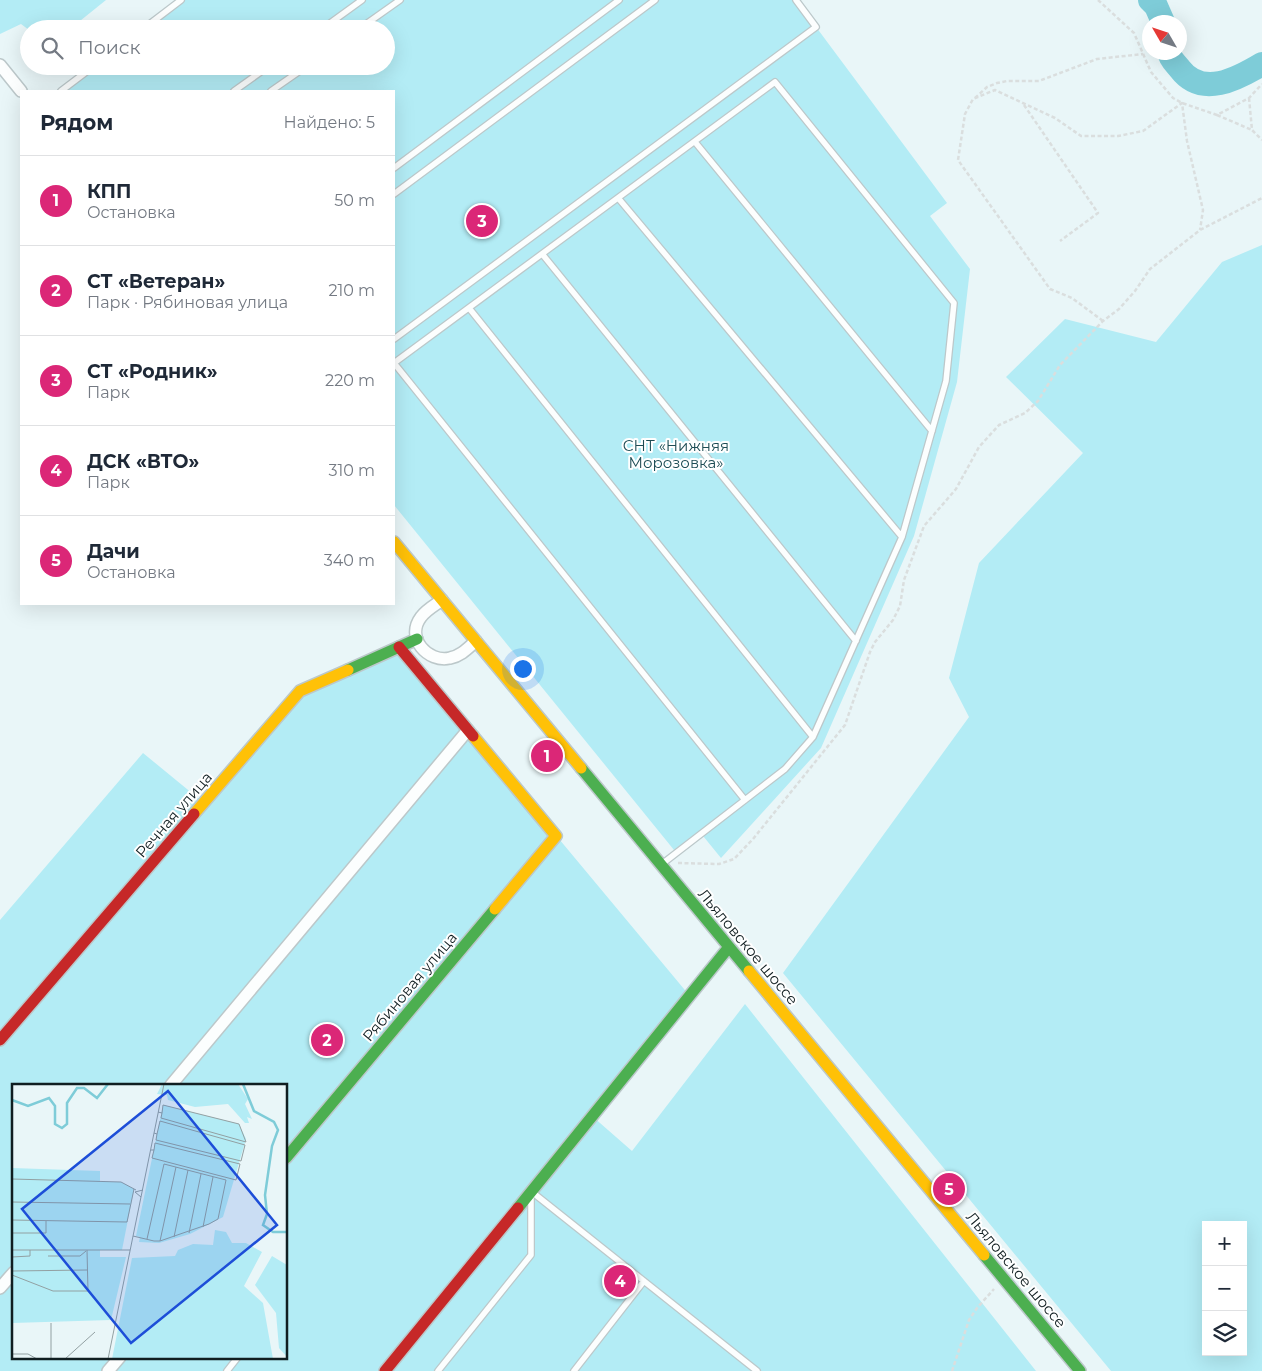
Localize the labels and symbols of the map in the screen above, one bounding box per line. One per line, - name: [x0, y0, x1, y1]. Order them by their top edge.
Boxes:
- north arrow: [1142, 15, 1187, 60]
- pin: 3: [466, 202, 498, 240]
- park label: СНТ «Нижняя Морозовка»: [623, 436, 729, 472]
- your location: [510, 656, 536, 682]
- pin: 1: [531, 737, 563, 775]
- street label: Речная улица: [131, 768, 216, 861]
- street label: Льяловское шоссе: [694, 885, 803, 1009]
- street label: Рябиновая улица: [358, 928, 461, 1045]
- pin: 2: [311, 1021, 343, 1059]
- inset map: [12, 1084, 288, 1358]
- pin: 5: [933, 1170, 965, 1208]
- street label: Льяловское шоссе: [962, 1208, 1071, 1332]
- pin: 4: [604, 1262, 636, 1300]

